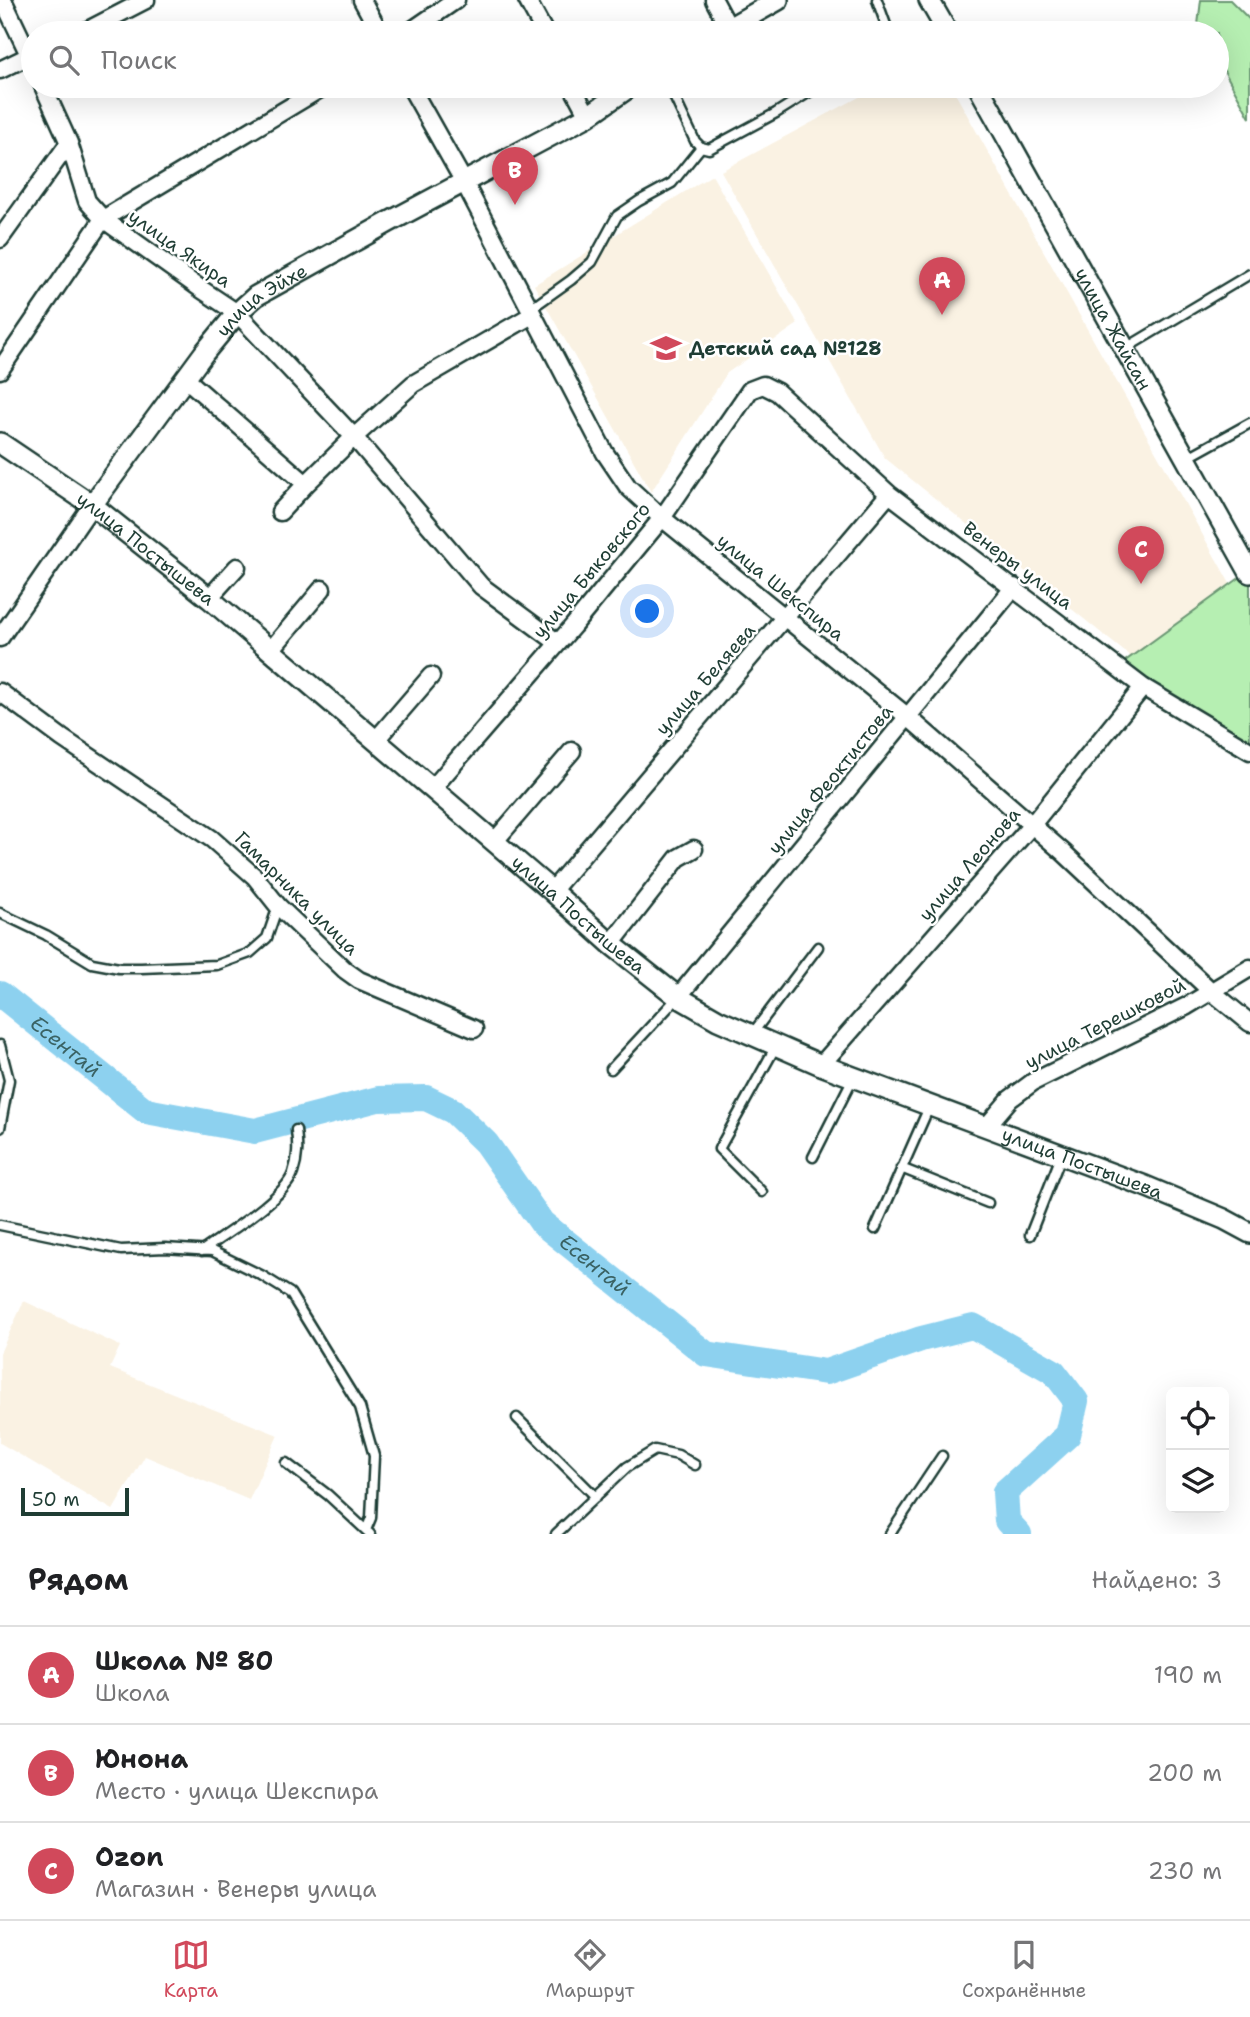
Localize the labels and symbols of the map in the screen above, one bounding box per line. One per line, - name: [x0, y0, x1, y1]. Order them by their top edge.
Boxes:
- pin: B: [492, 147, 538, 205]
- street label: улица Якира: [123, 204, 236, 293]
- pin: A: [919, 257, 965, 315]
- street label: улица Эйхе: [211, 258, 311, 342]
- street label: улица Жайсан: [1069, 263, 1157, 395]
- school or university icon: Детский сад №128: [649, 331, 683, 365]
- place label: Детский сад №128: [689, 336, 882, 361]
- street label: улица Постышева: [72, 486, 220, 611]
- street label: улица Быковского: [527, 497, 656, 644]
- street label: Венеры улица: [958, 516, 1078, 615]
- pin: C: [1118, 526, 1164, 584]
- street label: улица Шекспира: [712, 528, 850, 647]
- your location: [630, 594, 664, 628]
- street label: улица Беляева: [650, 618, 761, 740]
- street label: улица Феоктистова: [762, 699, 899, 859]
- street label: улица Леонова: [913, 802, 1026, 926]
- street label: Гамарника улица: [229, 826, 364, 961]
- street label: улица Постышева: [506, 850, 651, 980]
- street label: улица Терешковой: [1021, 972, 1190, 1075]
- water label: Есентай: [24, 1009, 107, 1084]
- street label: улица Постышева: [999, 1122, 1167, 1205]
- water label: Есентай: [553, 1228, 636, 1302]
- scale bar: [21, 1485, 130, 1517]

